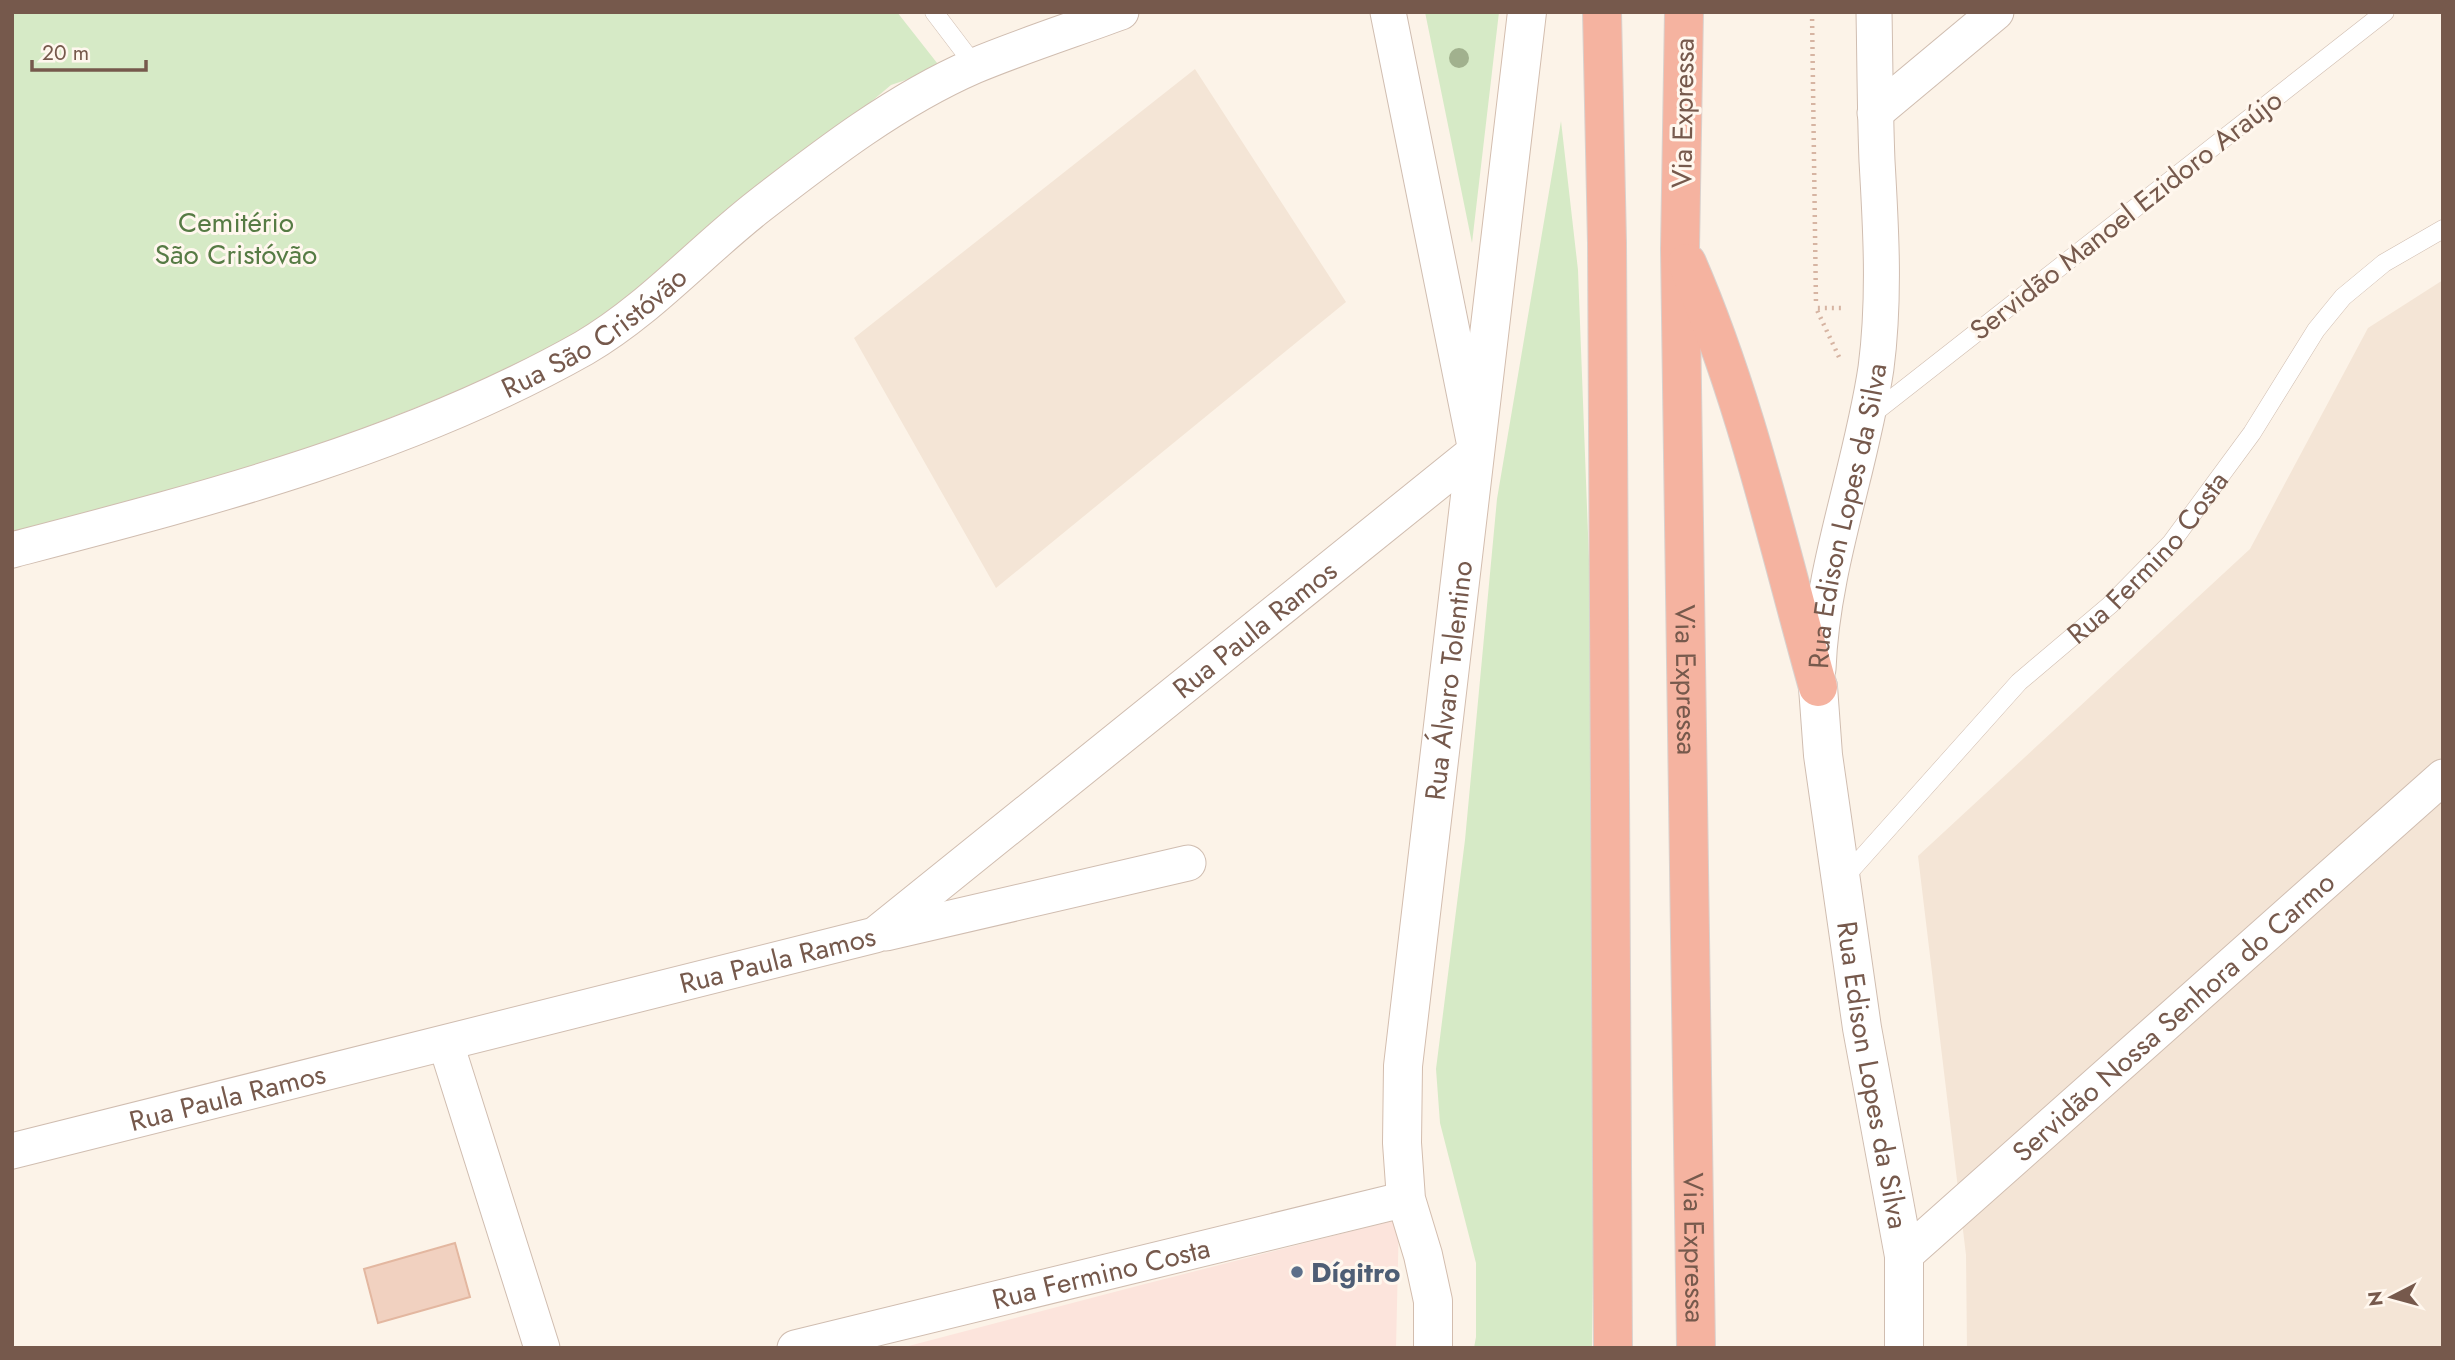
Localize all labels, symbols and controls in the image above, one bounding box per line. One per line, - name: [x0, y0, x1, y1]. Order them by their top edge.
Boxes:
- scale bar: [32, 28, 145, 72]
- street label: Via Expressa: [1661, 37, 1705, 189]
- text: 20 m: [42, 38, 89, 68]
- street label: Servidão Manoel Ezidoro Araújo: [1961, 80, 2291, 350]
- park label: Cemitério São Cristóvão: [155, 202, 317, 275]
- street label: Rua São Cristóvão: [494, 257, 696, 408]
- street label: Rua Edison Lopes da Silva: [1797, 360, 1897, 670]
- street label: Rua Fermino Costa: [2058, 462, 2238, 654]
- street label: Rua Paula Ramos: [1164, 550, 1346, 708]
- street label: Rua Álvaro Tolentino: [1414, 558, 1483, 802]
- street label: Via Expressa: [1665, 604, 1708, 755]
- street label: Servidão Nossa Senhora do Carmo: [2003, 862, 2344, 1172]
- street label: Rua Paula Ramos: [675, 915, 880, 1004]
- street label: Rua Edison Lopes da Silva: [1826, 919, 1919, 1232]
- street label: Rua Paula Ramos: [125, 1053, 330, 1141]
- street label: Via Expressa: [1673, 1172, 1716, 1323]
- street label: Rua Fermino Costa: [988, 1227, 1214, 1320]
- place label: Dígitro: [1311, 1252, 1401, 1293]
- north arrow: [2357, 1262, 2427, 1332]
- marker: Dígitro: [1289, 1264, 1305, 1280]
- text: N: [2361, 1290, 2390, 1308]

